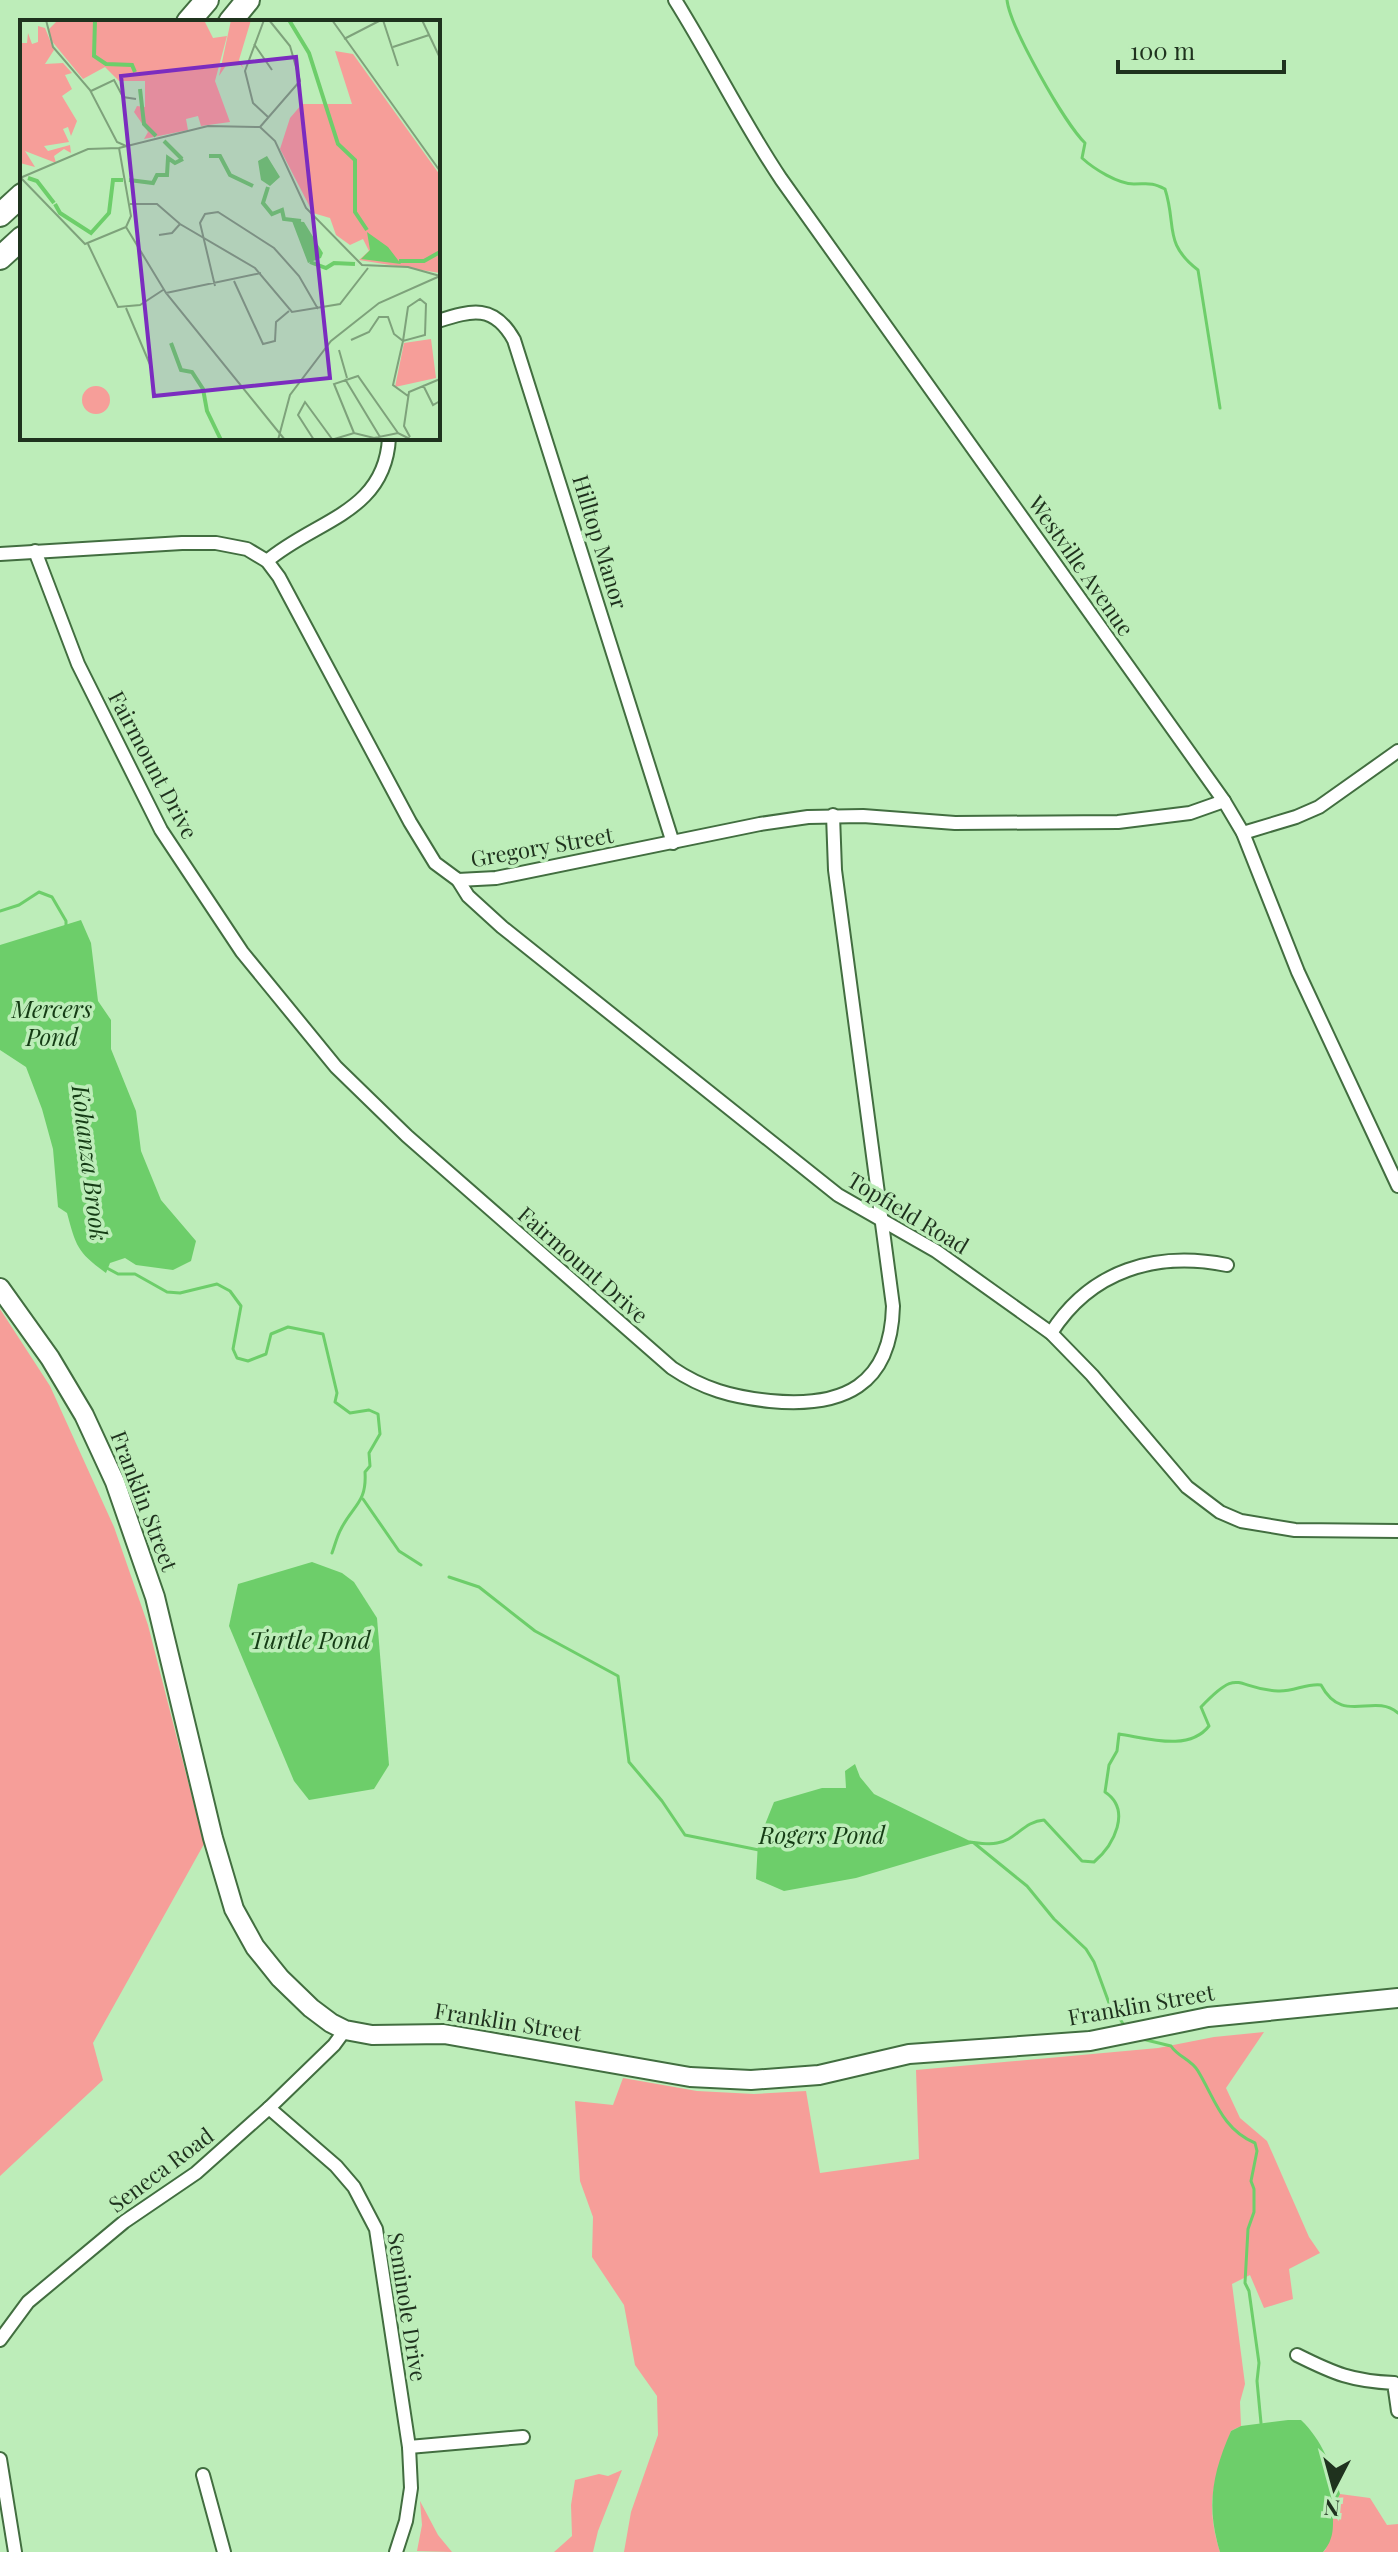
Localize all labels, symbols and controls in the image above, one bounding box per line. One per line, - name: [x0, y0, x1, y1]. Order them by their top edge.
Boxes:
- inset map: [20, 20, 440, 440]
- scale bar: [1118, 24, 1284, 74]
- text: 100 m: [1130, 34, 1195, 66]
- street label: Hilltop Manor: [566, 471, 636, 613]
- street label: Westville Avenue: [1022, 488, 1141, 642]
- street label: Fairmount Drive: [102, 685, 206, 844]
- street label: Gregory Street: [468, 819, 617, 873]
- water label: Mercers Pond: [11, 992, 92, 1052]
- water label: Kohanza Brook: [65, 1082, 116, 1243]
- street label: Topfield Road: [842, 1164, 975, 1260]
- street label: Fairmount Drive: [512, 1199, 655, 1329]
- street label: Franklin Street: [104, 1426, 186, 1576]
- water label: Turtle Pond: [249, 1623, 372, 1655]
- water label: Rogers Pond: [758, 1818, 886, 1850]
- street label: Franklin Street: [1065, 1976, 1218, 2032]
- street label: Franklin Street: [433, 1995, 585, 2048]
- street label: Seneca Road: [102, 2120, 219, 2219]
- street label: Seminole Drive: [381, 2230, 435, 2384]
- north arrow: [1294, 2448, 1374, 2528]
- text: N: [1322, 2493, 1341, 2525]

